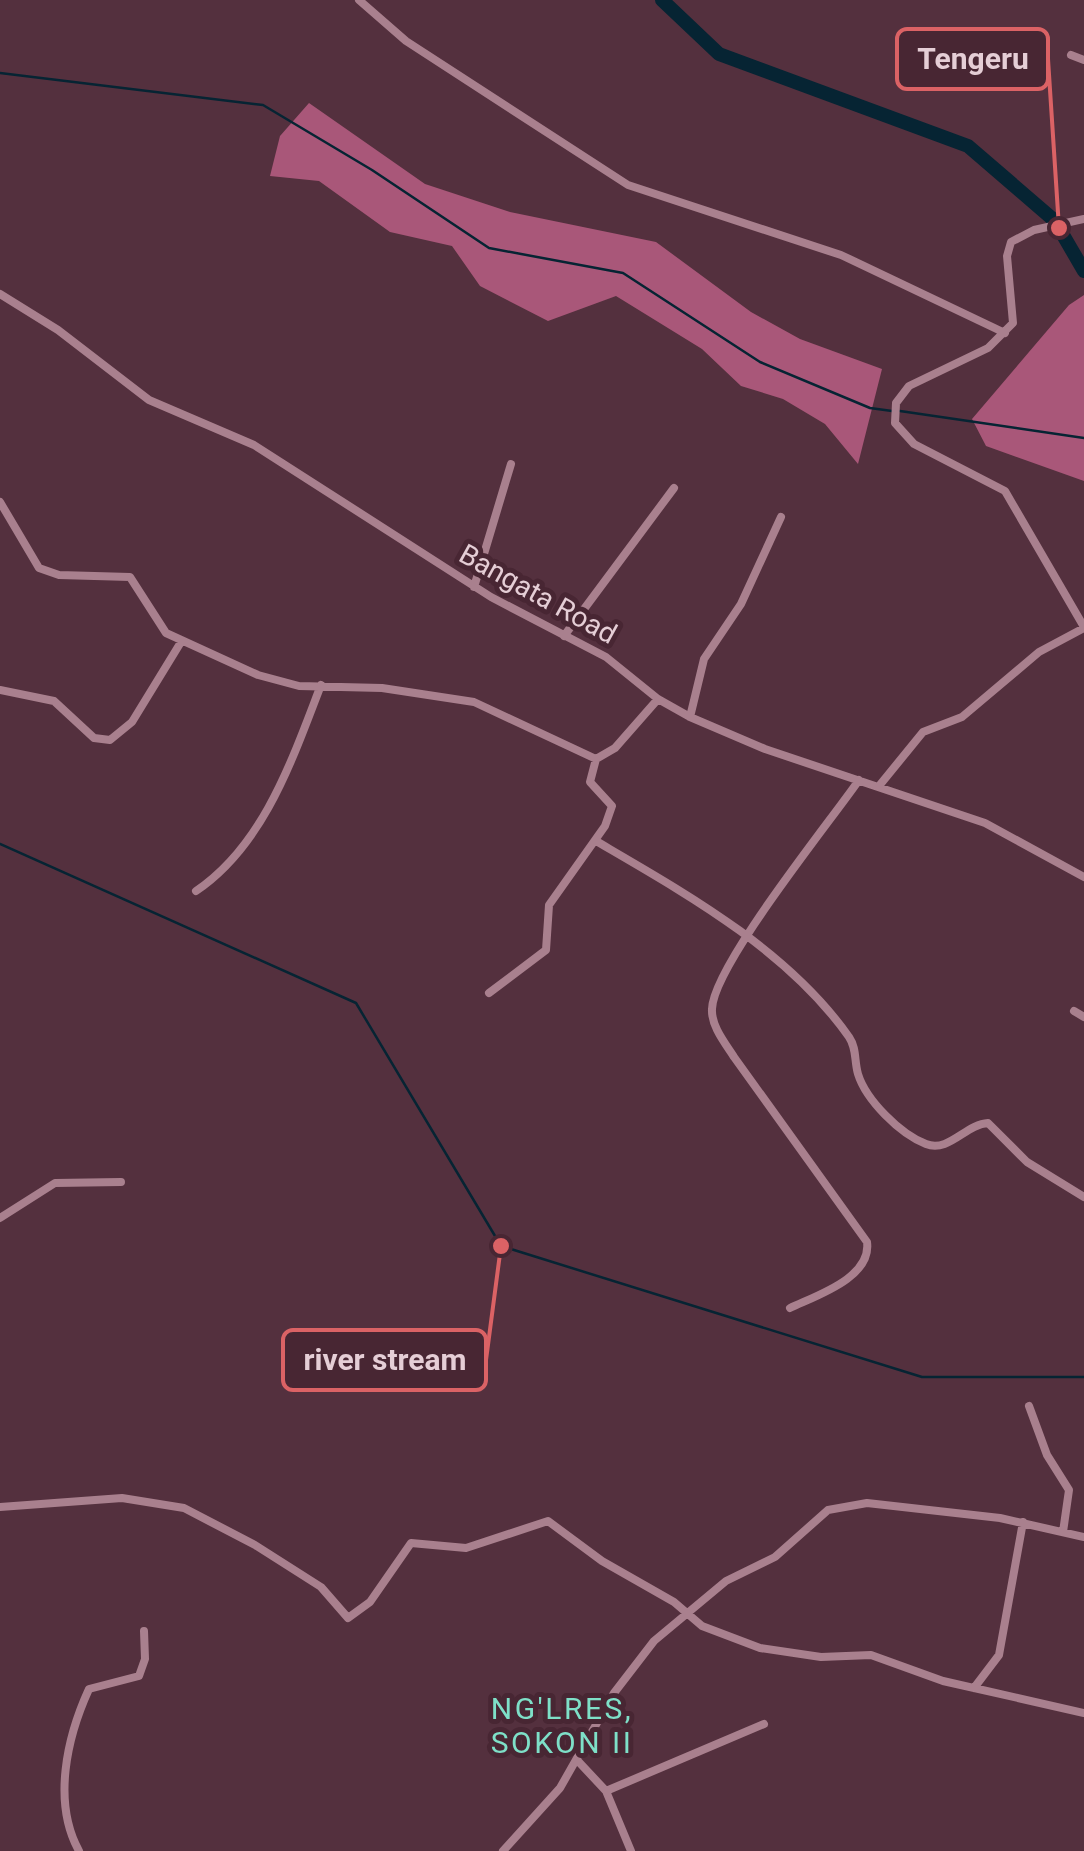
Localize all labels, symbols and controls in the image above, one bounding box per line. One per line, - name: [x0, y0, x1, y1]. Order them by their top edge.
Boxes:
- callout: Tengeru: [897, 29, 1048, 89]
- text: Tengeru: [917, 41, 1029, 76]
- street label: Bangata Road: [454, 537, 622, 651]
- callout: river stream: [283, 1330, 486, 1390]
- text: river stream: [303, 1342, 467, 1377]
- district label: NG'LRES, SOKON II: [491, 1691, 633, 1760]

